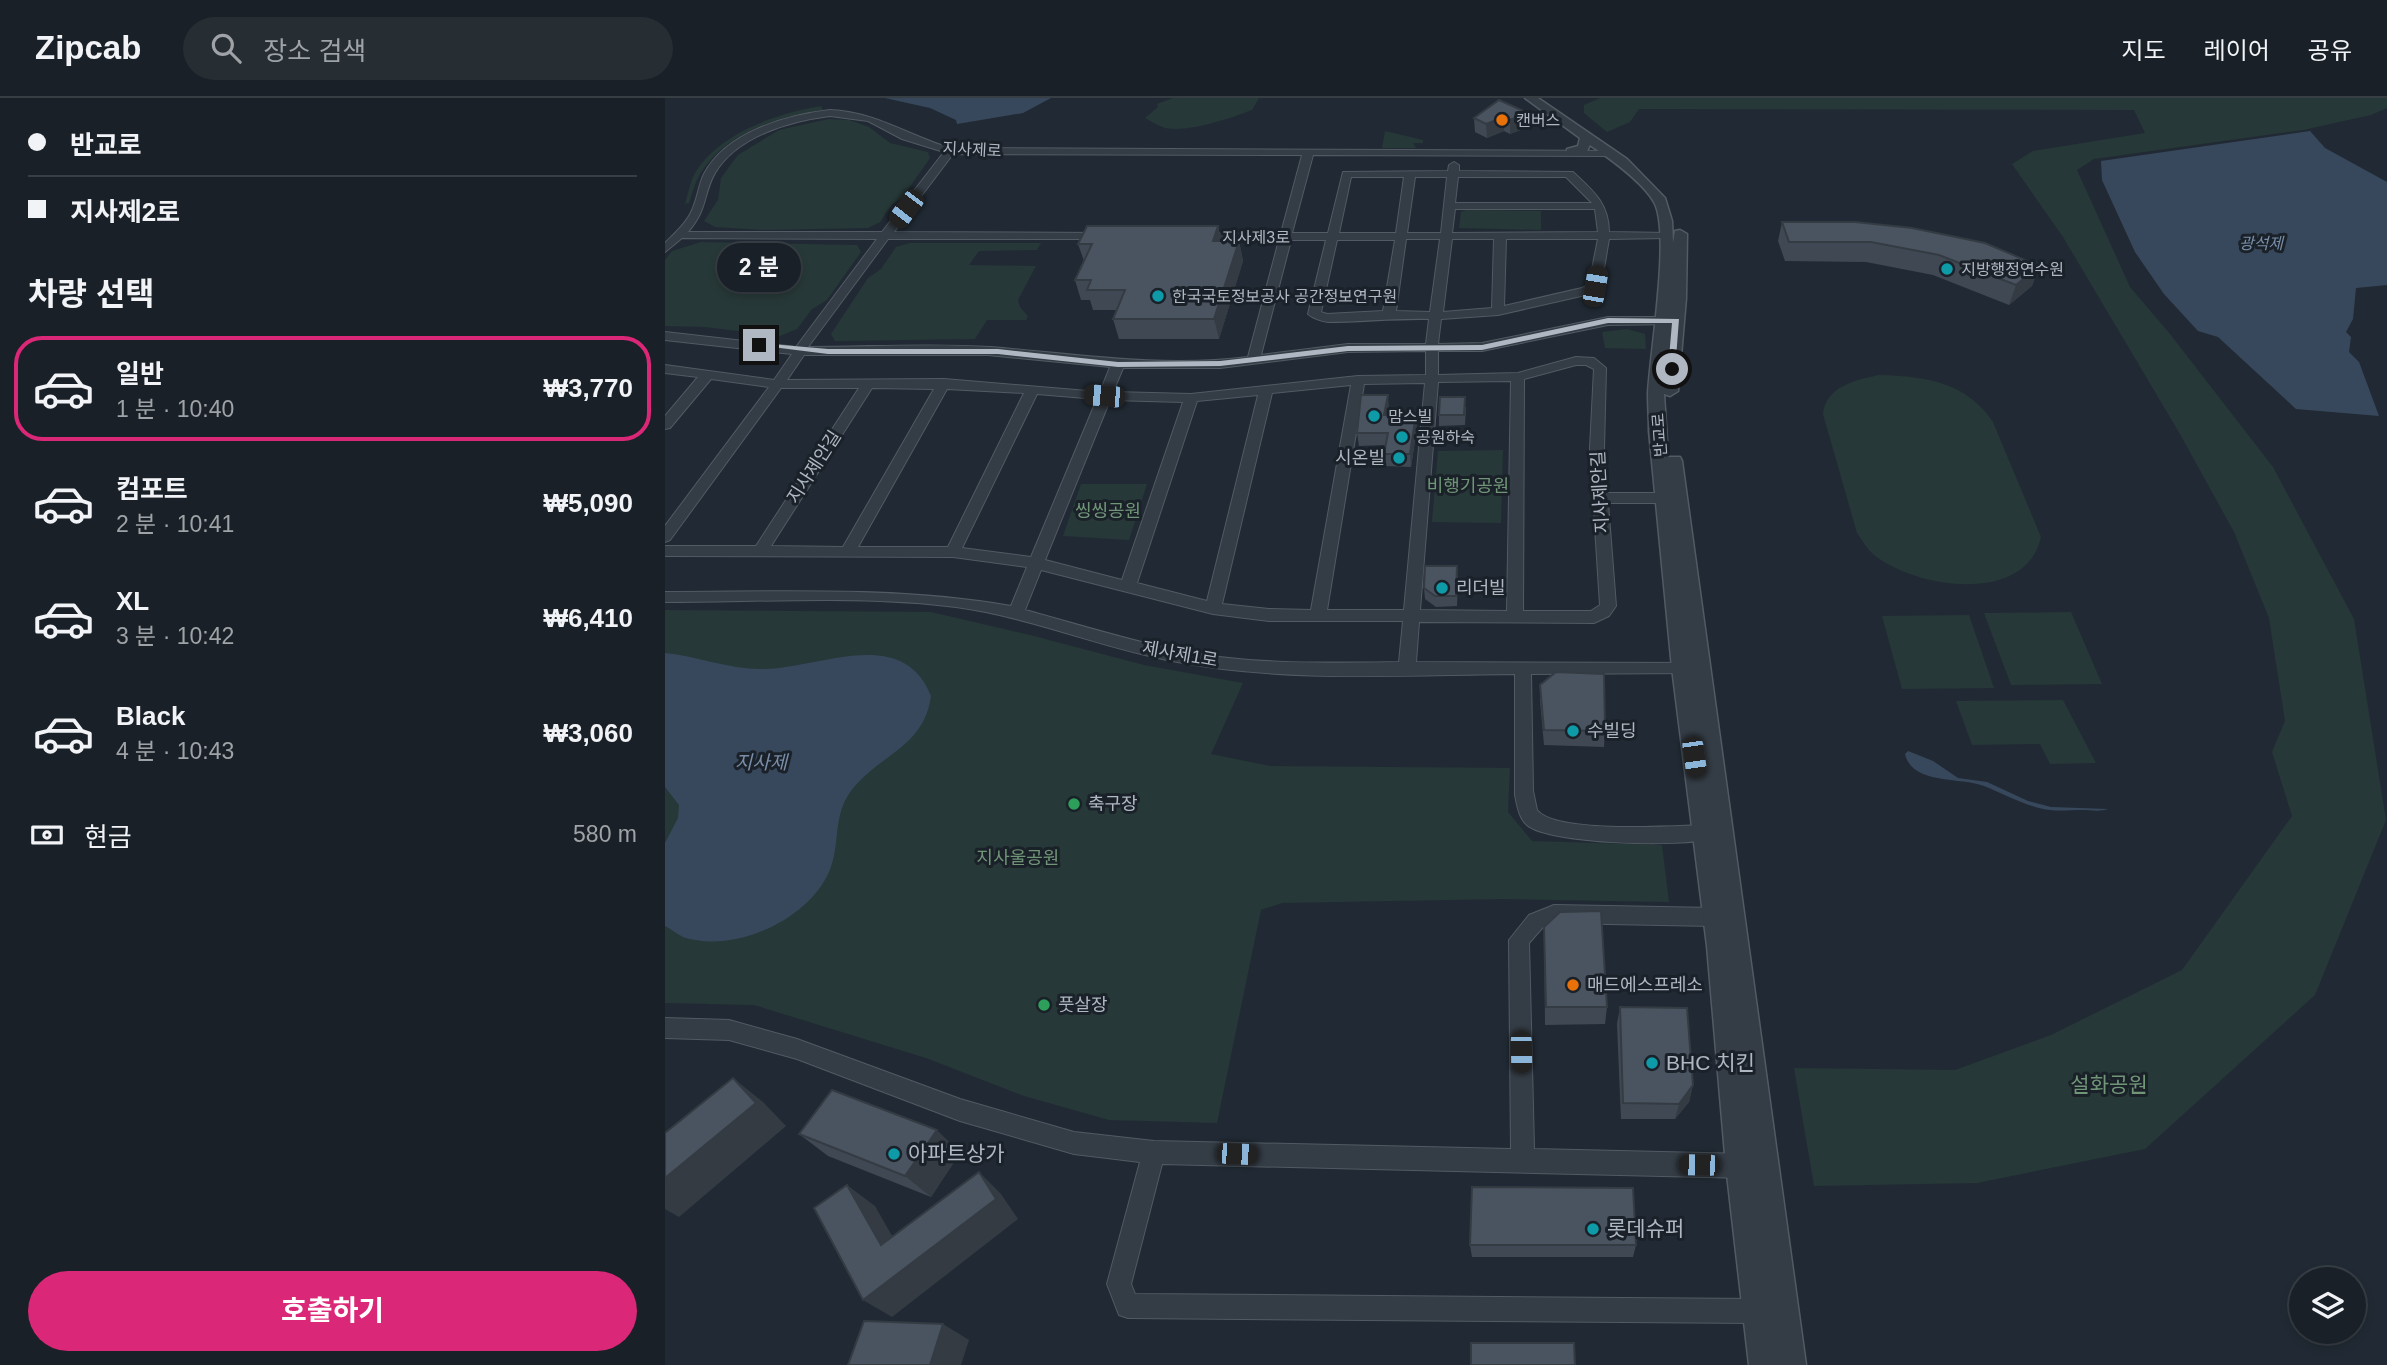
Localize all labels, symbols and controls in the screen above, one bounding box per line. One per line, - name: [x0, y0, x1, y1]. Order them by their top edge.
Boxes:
- search box: [183, 17, 673, 80]
- text: Zipcab: [35, 29, 141, 66]
- icon: search: [207, 29, 245, 67]
- text: 장소 검색: [263, 36, 366, 66]
- text: 지도: [2121, 37, 2166, 64]
- text: 레이어: [2204, 37, 2270, 64]
- text: 공유: [2308, 37, 2352, 64]
- marker: 캔버스: [1494, 112, 1510, 128]
- place label: 캔버스: [1516, 112, 1560, 129]
- text: 반교로: [70, 130, 142, 160]
- street label: 지사제로: [942, 139, 1002, 160]
- car: [885, 186, 928, 232]
- text: 지사제2로: [70, 197, 180, 227]
- street label: 지사제3로: [1222, 229, 1290, 246]
- water label: 광석제: [2239, 235, 2285, 252]
- callout: 2 분: [717, 244, 801, 292]
- text: 2 분: [739, 254, 779, 280]
- marker: 지방행정연수원: [1939, 261, 1955, 277]
- place label: 지방행정연수원: [1961, 261, 2064, 278]
- car: [1582, 263, 1609, 309]
- text: 차량 선택: [28, 276, 155, 312]
- marker: 한국국토정보공사 공간정보연구원: [1150, 288, 1166, 304]
- place label: 한국국토정보공사 공간정보연구원: [1172, 288, 1397, 305]
- route end: [743, 329, 775, 361]
- route start: [1656, 353, 1688, 385]
- icon: car: [32, 357, 95, 420]
- text: 일반: [116, 359, 164, 389]
- text: ₩3,770: [543, 373, 633, 403]
- car: [1083, 384, 1126, 408]
- text: 1 분 · 10:40: [116, 396, 234, 422]
- marker: 맘스빌: [1366, 408, 1382, 424]
- place label: 맘스빌: [1388, 408, 1432, 425]
- street label: 반교로: [1649, 412, 1670, 458]
- street label: 지사제안길: [783, 427, 845, 507]
- marker: 공원하숙: [1394, 429, 1410, 445]
- place label: 공원하숙: [1416, 429, 1475, 446]
- place label: 시온빌: [1335, 448, 1385, 468]
- marker: 시온빌: [1391, 450, 1407, 466]
- street label: 지사제안길: [1588, 450, 1612, 534]
- icon: car: [32, 472, 95, 535]
- text: 컴포트: [116, 474, 188, 504]
- park label: 비행기공원: [1427, 476, 1509, 496]
- text: ₩5,090: [543, 488, 633, 518]
- park label: 씽씽공원: [1075, 501, 1141, 521]
- text: 2 분 · 10:41: [116, 511, 234, 537]
- place label: 리더빌: [1456, 578, 1506, 598]
- marker: 리더빌: [1434, 580, 1450, 596]
- text: XL: [116, 586, 149, 616]
- icon: car: [32, 587, 95, 650]
- text: ₩6,410: [543, 603, 633, 633]
- text: 3 분 · 10:42: [116, 623, 234, 649]
- street label: 제사제1로: [1141, 638, 1219, 670]
- text: Black: [116, 701, 185, 731]
- icon: car: [32, 702, 95, 765]
- text: ₩3,060: [543, 718, 633, 748]
- place label: 수빌딩: [1587, 721, 1637, 741]
- marker: 수빌딩: [1565, 723, 1581, 739]
- car: [1681, 735, 1708, 779]
- text: 4 분 · 10:43: [116, 738, 234, 764]
- water label: 지사제: [735, 752, 790, 773]
- place label: 축구장: [1088, 794, 1138, 814]
- marker: 축구장: [1066, 796, 1082, 812]
- icon: cash: [28, 816, 66, 854]
- text: 580 m: [573, 821, 637, 847]
- text: 현금: [84, 822, 132, 852]
- park label: 지사울공원: [977, 848, 1059, 868]
- place label: 매드에스프레소: [1587, 975, 1703, 995]
- marker: 매드에스프레소: [1565, 977, 1581, 993]
- place label: 풋살장: [1058, 995, 1108, 1015]
- marker: 풋살장: [1036, 997, 1052, 1013]
- car: [1511, 1031, 1532, 1073]
- place label: BHC 치킨: [1666, 1051, 1755, 1074]
- marker: BHC 치킨: [1644, 1055, 1660, 1071]
- park label: 설화공원: [2070, 1073, 2148, 1096]
- place label: 아파트상가: [908, 1142, 1005, 1165]
- car: [1216, 1143, 1259, 1165]
- marker: 아파트상가: [886, 1146, 902, 1162]
- car: [1678, 1154, 1721, 1176]
- place label: 롯데슈퍼: [1607, 1217, 1684, 1240]
- marker: 롯데슈퍼: [1585, 1221, 1601, 1237]
- map controls: [2289, 1267, 2366, 1344]
- button: layers: [2289, 1267, 2366, 1344]
- button: 호출하기: [28, 1271, 637, 1351]

